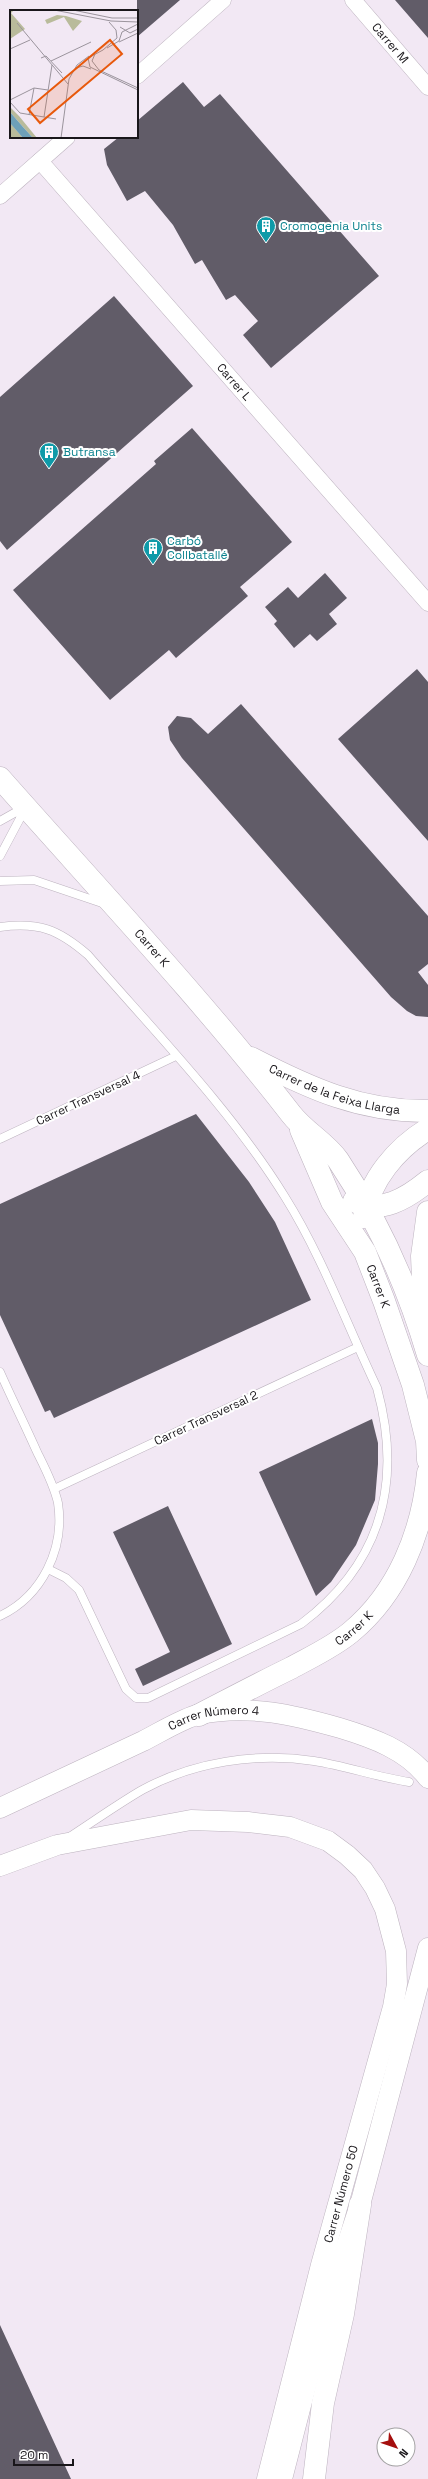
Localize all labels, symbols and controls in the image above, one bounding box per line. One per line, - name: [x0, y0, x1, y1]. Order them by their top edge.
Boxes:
- inset map: [10, 10, 138, 138]
- street label: Carrer M: [368, 20, 412, 67]
- building icon: Cromogenia Units: [255, 215, 277, 243]
- place label: Cromogenia Units: [280, 218, 382, 234]
- street label: Carrer L: [213, 360, 255, 404]
- building icon: Butransa: [38, 441, 60, 469]
- place label: Butransa: [63, 444, 116, 460]
- place label: Carbó Collbatallé: [167, 533, 228, 563]
- building icon: Carbó Collbatallé: [142, 537, 164, 565]
- street label: Carrer K: [131, 926, 173, 971]
- street label: Carrer de la Feixa Llarga: [266, 1060, 401, 1118]
- street label: Carrer Transversal 4: [33, 1067, 143, 1129]
- street label: Carrer K: [363, 1262, 394, 1311]
- street label: Carrer Transversal 2: [151, 1387, 261, 1449]
- street label: Carrer K: [332, 1607, 377, 1649]
- street label: Carrer Número 4: [165, 1702, 260, 1734]
- street label: Carrer Número 50: [320, 2143, 362, 2245]
- north arrow: [376, 2427, 416, 2467]
- scale bar: [14, 2441, 73, 2467]
- text: N: [396, 2446, 411, 2461]
- text: 20 m: [20, 2447, 48, 2463]

